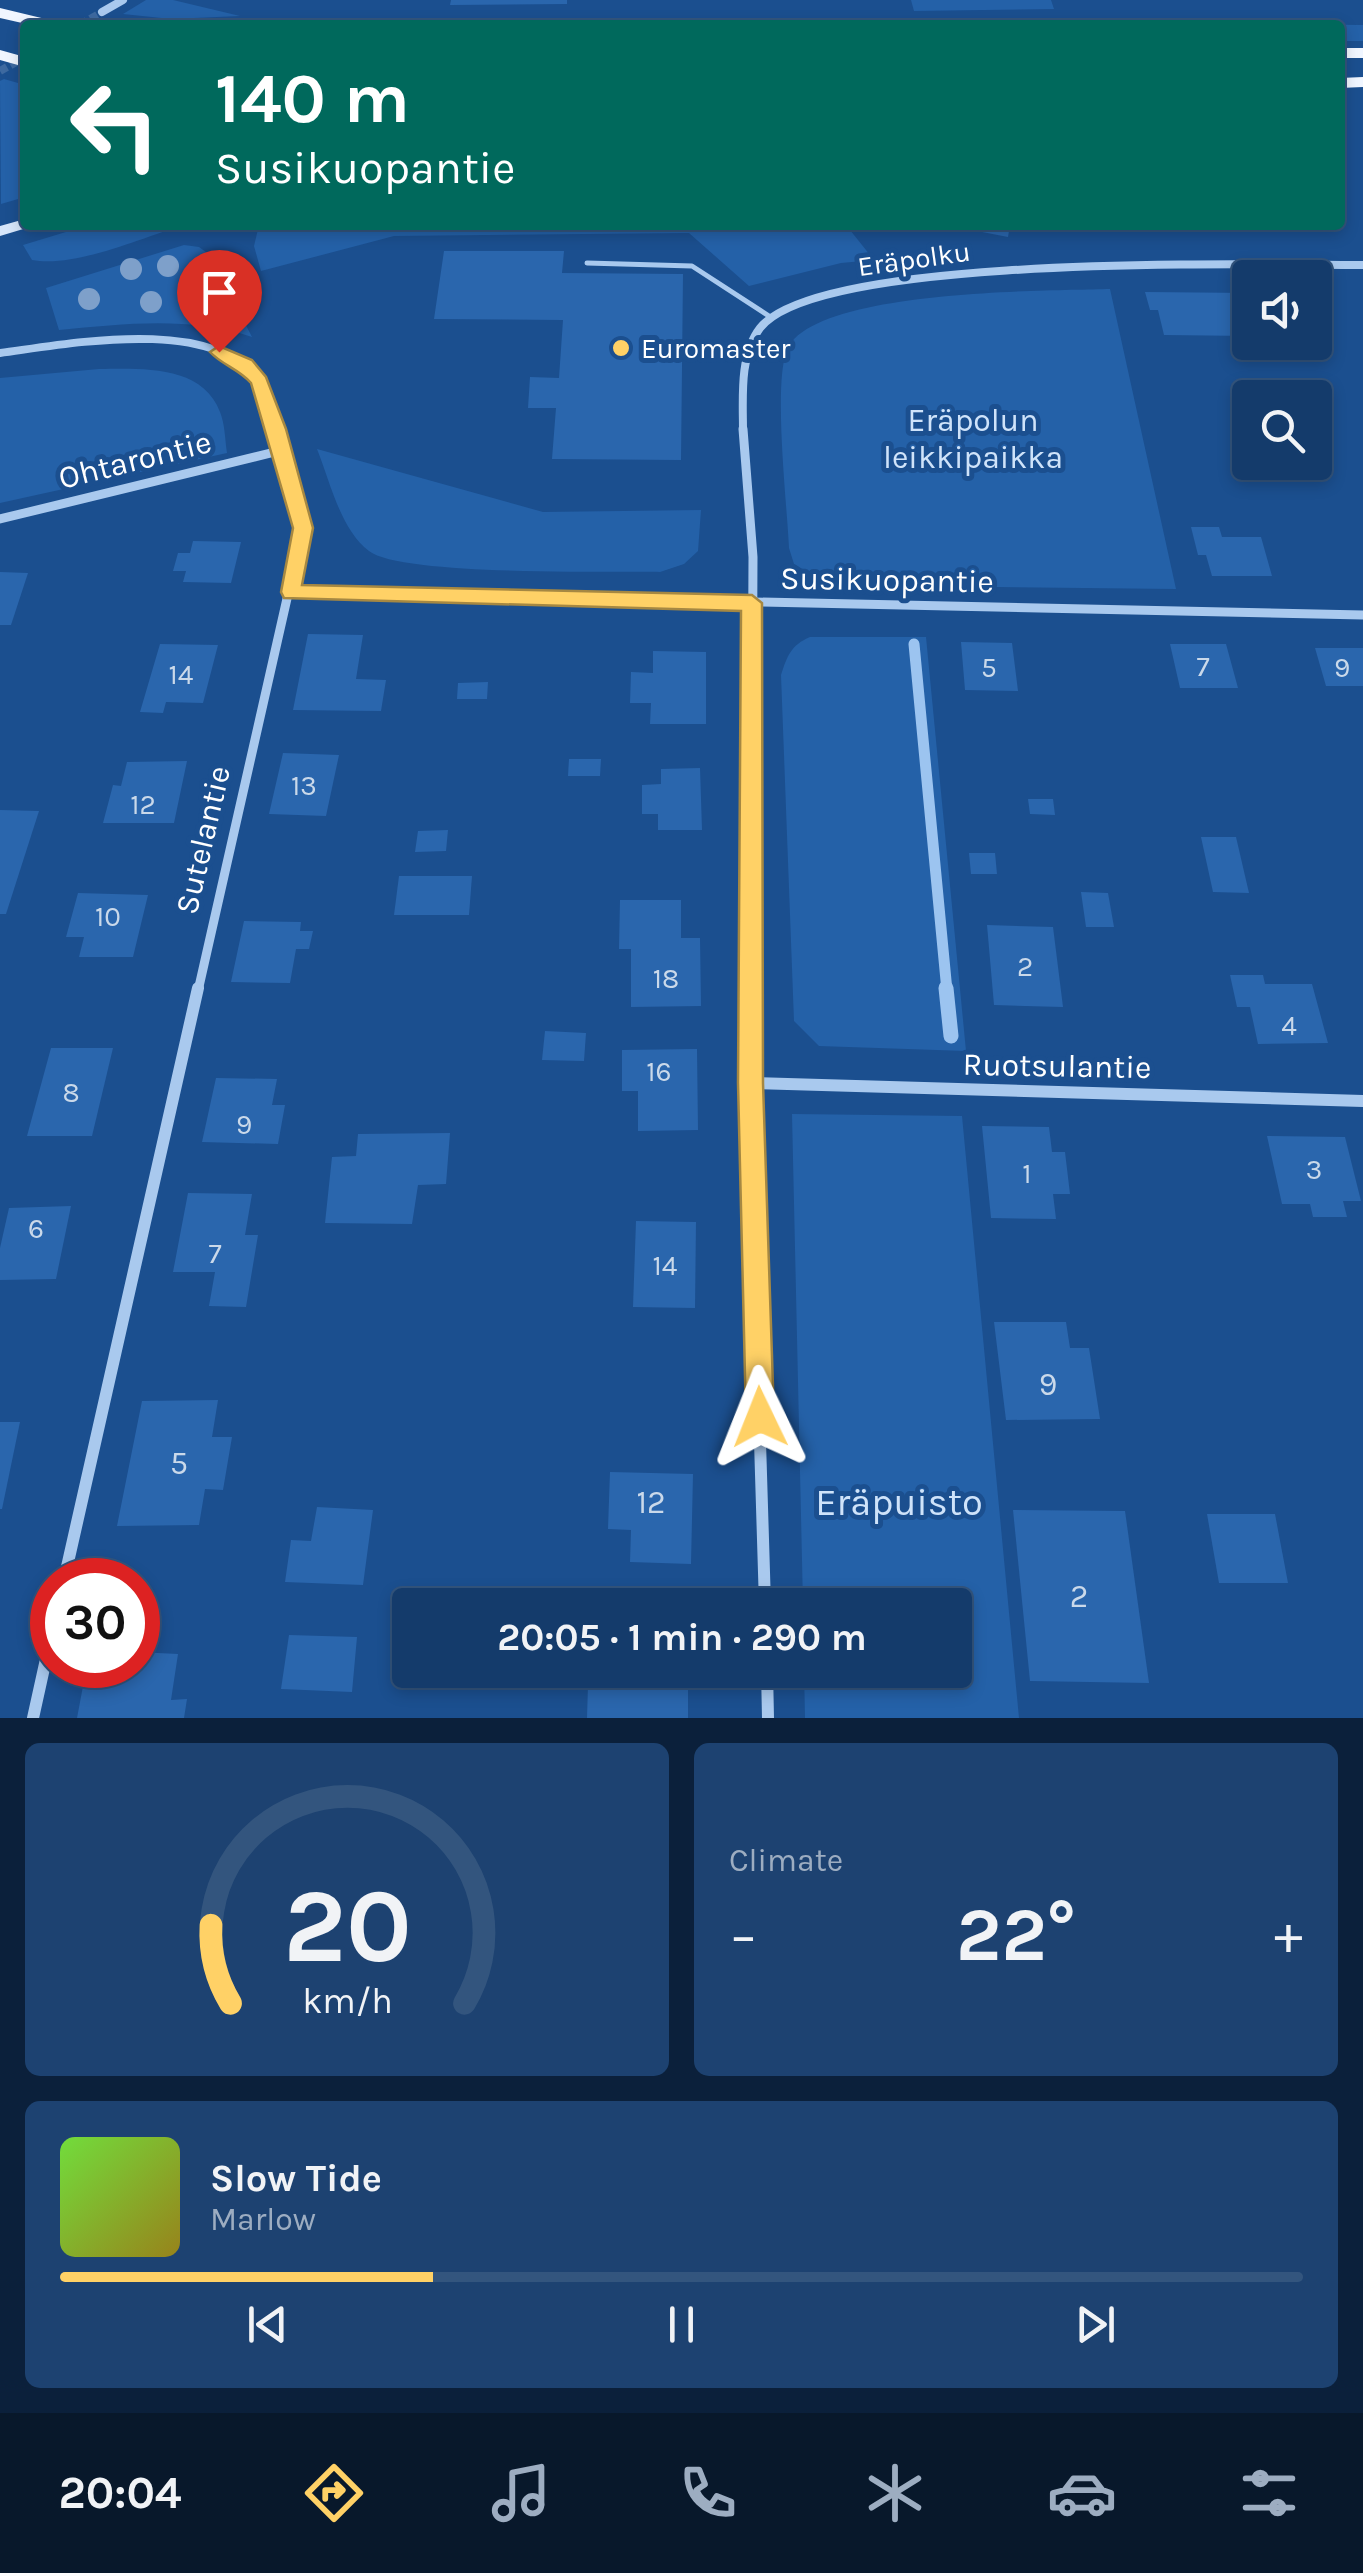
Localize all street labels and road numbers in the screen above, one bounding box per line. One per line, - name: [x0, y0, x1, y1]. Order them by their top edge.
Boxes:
- street label: Eräpolku: [855, 235, 973, 283]
- street label: Ohtarontie: [55, 423, 215, 497]
- street label: Susikuopantie: [780, 560, 994, 600]
- street label: Sutelantie: [168, 762, 238, 918]
- street label: Ruotsulantie: [962, 1046, 1152, 1086]

